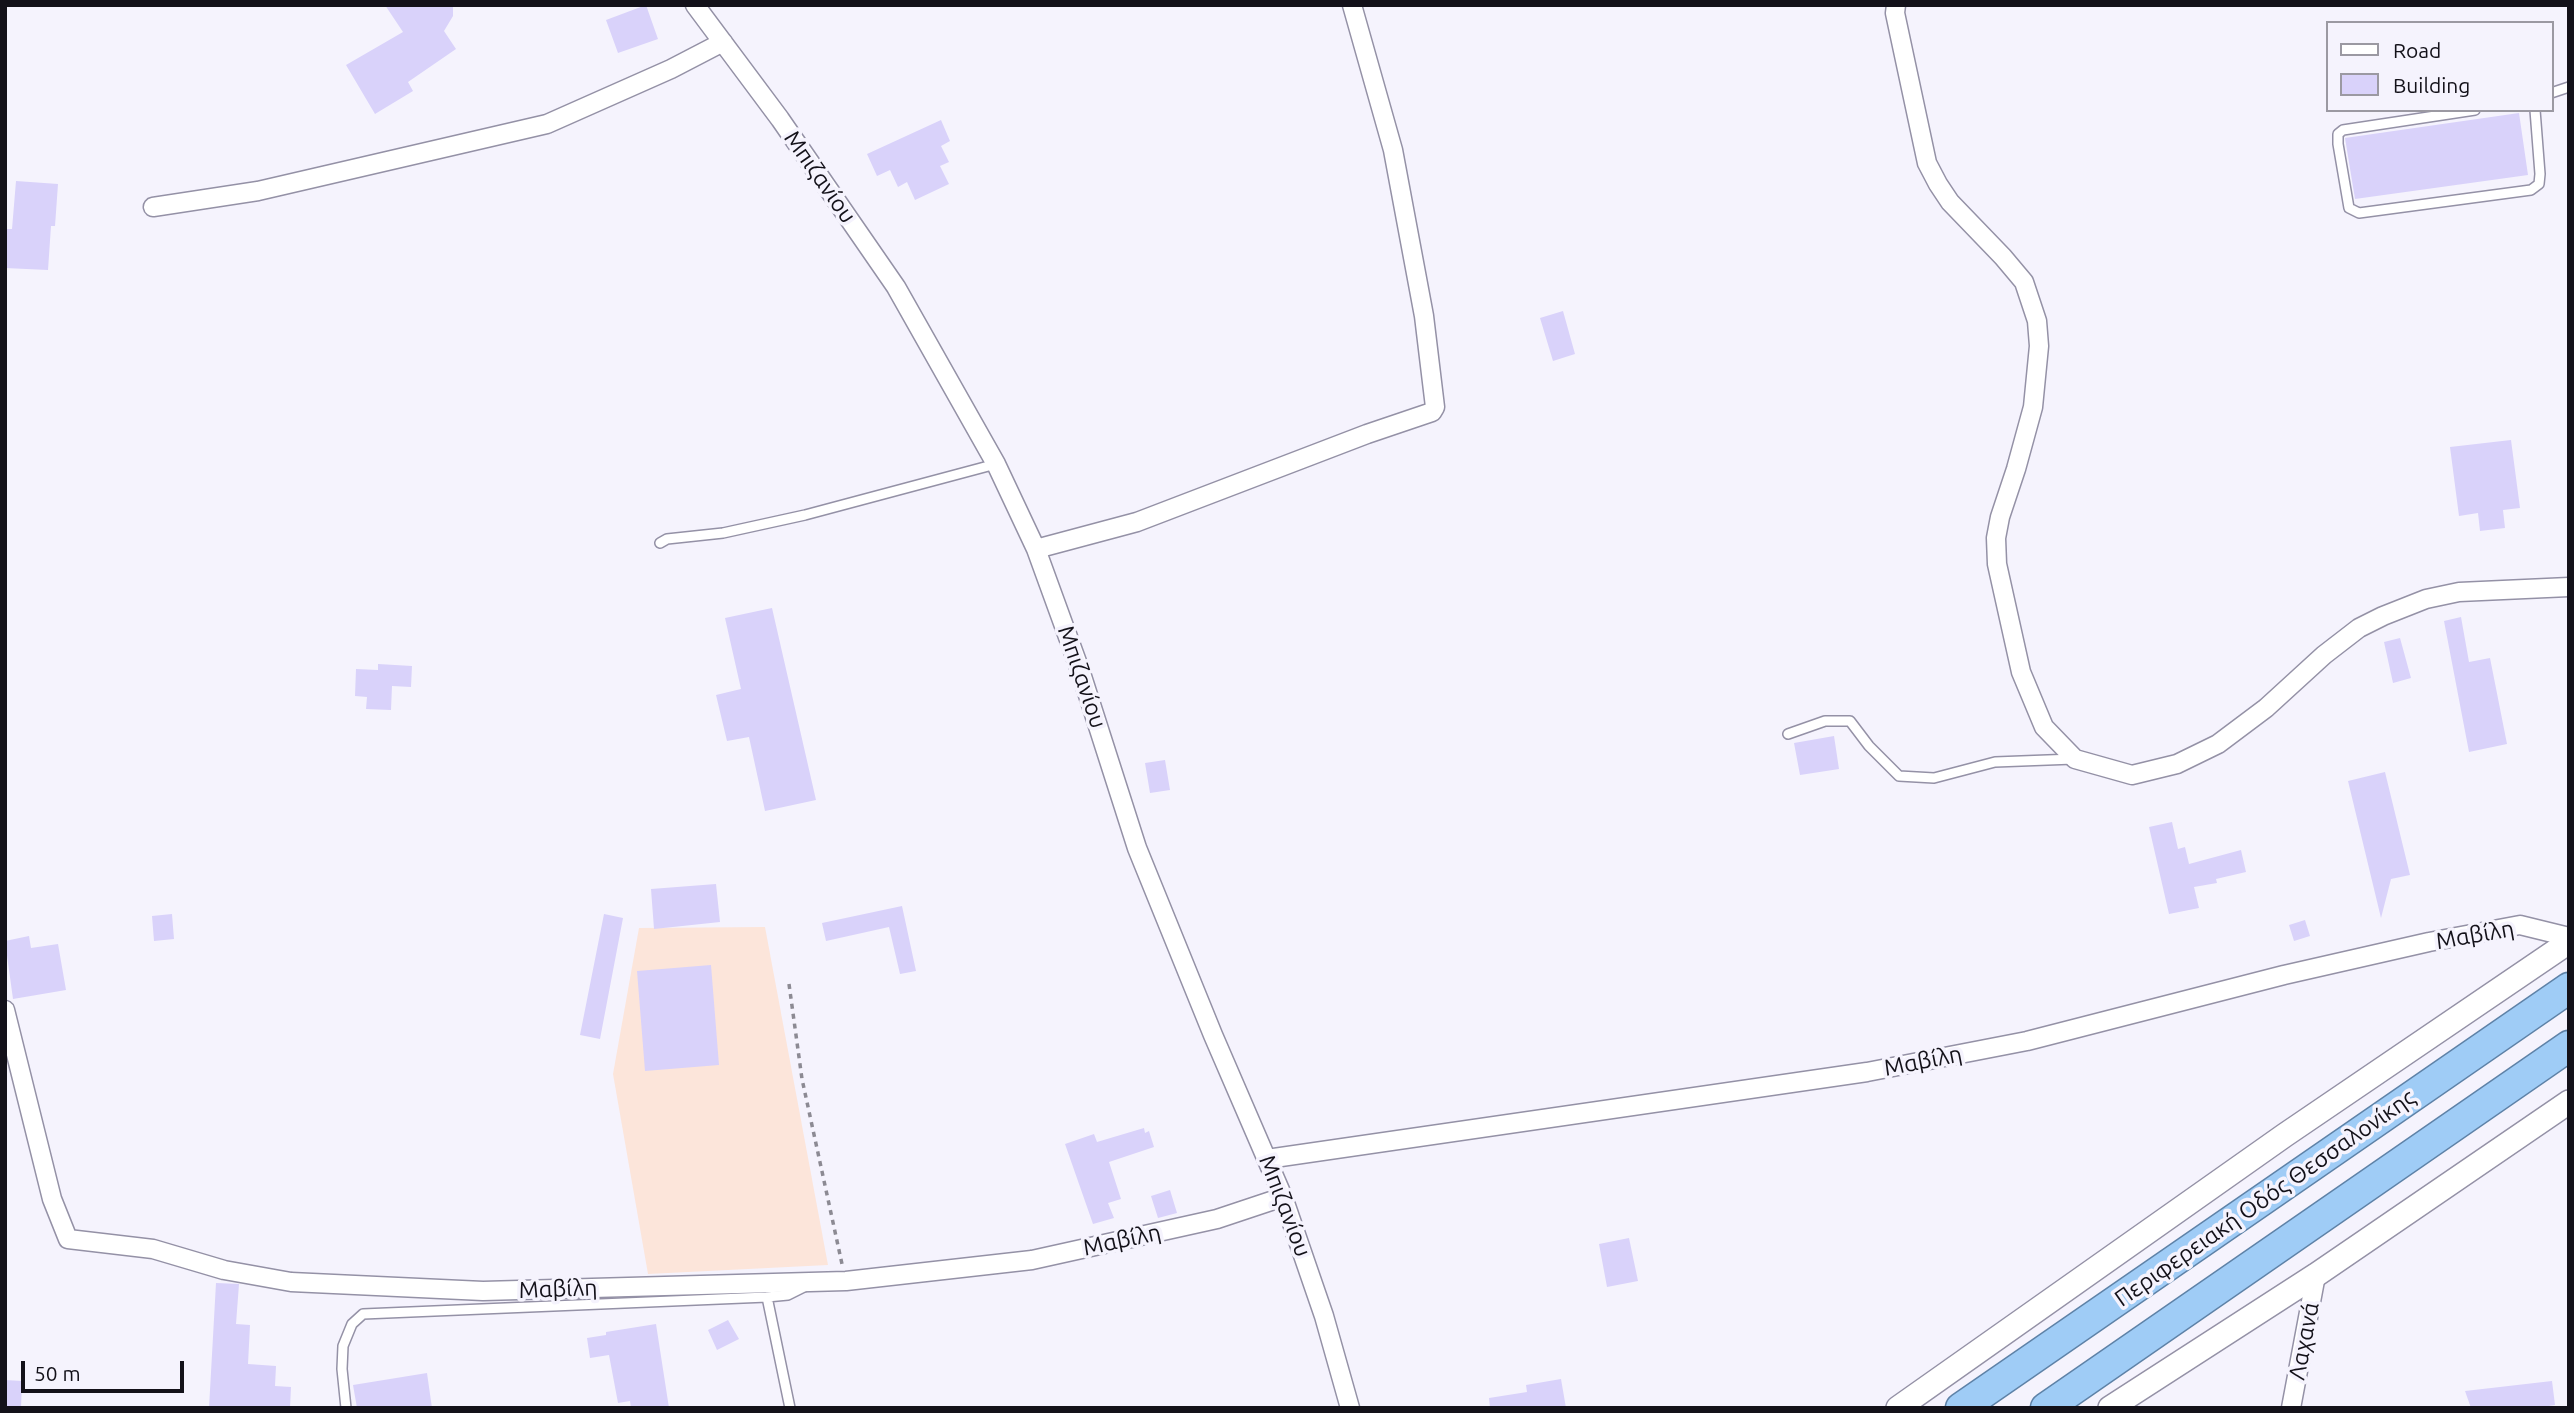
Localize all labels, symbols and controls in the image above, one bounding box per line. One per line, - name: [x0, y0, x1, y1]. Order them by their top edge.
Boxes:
- legend: [2326, 21, 2553, 112]
- text: Road: [2393, 38, 2441, 62]
- text: Building: [2393, 73, 2470, 97]
- street label: Μπιζανίου: [778, 125, 862, 229]
- street label: Μπιζανίου: [1052, 622, 1112, 732]
- street label: Μαβίλη: [2434, 915, 2516, 955]
- street label: Μαβίλη: [1882, 1040, 1964, 1082]
- street label: Περιφερειακή Οδός Θεσσαλονίκης: [2110, 1083, 2420, 1313]
- street label: Μπιζανίου: [1253, 1151, 1317, 1261]
- street label: Μαβίλη: [1081, 1218, 1163, 1262]
- street label: Μαβίλη: [518, 1274, 598, 1304]
- street label: Λαχανά: [2283, 1300, 2325, 1382]
- scale bar: [24, 1346, 187, 1390]
- text: 50 m: [34, 1361, 81, 1385]

